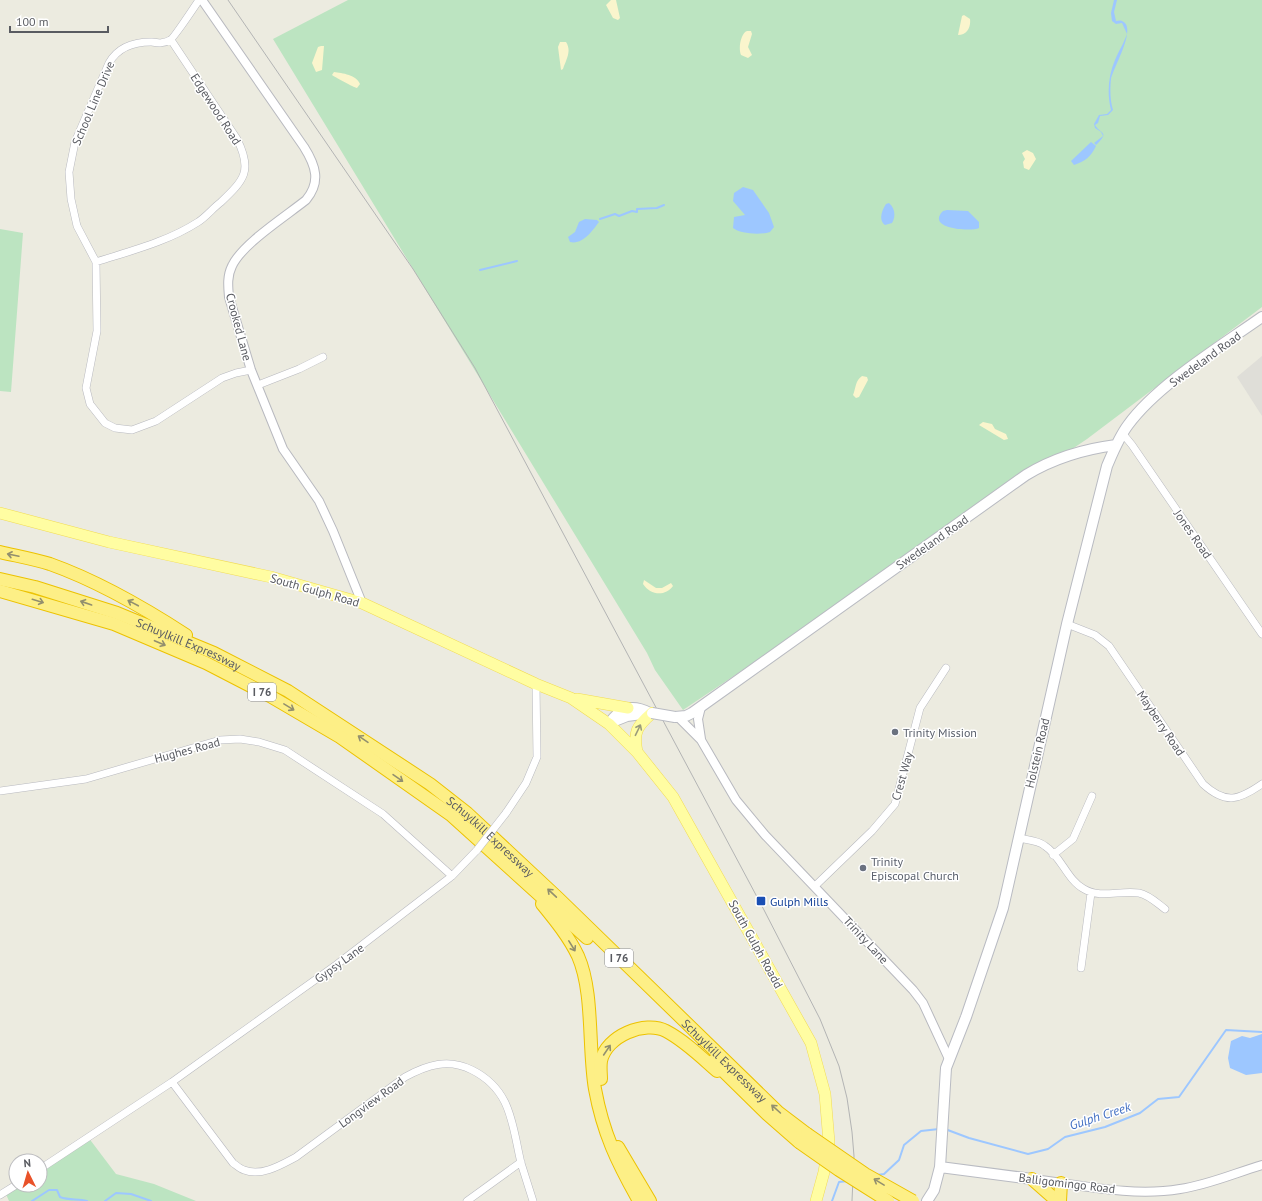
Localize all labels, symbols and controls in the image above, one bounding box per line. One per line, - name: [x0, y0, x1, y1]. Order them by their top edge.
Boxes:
- scale bar: [10, 8, 108, 34]
- text: 100 m: [16, 14, 49, 29]
- street label: School Line Drive: [68, 59, 118, 147]
- street label: Edgewood Road: [187, 71, 245, 147]
- street label: Crooked Lane: [223, 291, 255, 363]
- street label: Swedeland Road: [1166, 328, 1244, 390]
- street label: Jones Road: [1170, 506, 1215, 561]
- street label: Swedeland Road: [893, 512, 971, 572]
- one-way arrow: [7, 550, 20, 558]
- street label: South Gulph Road: [269, 570, 361, 610]
- one-way arrow: [31, 598, 44, 605]
- one-way arrow: [80, 599, 93, 606]
- one-way arrow: [127, 599, 139, 607]
- street label: Schuylkill Expressway: [134, 614, 244, 673]
- one-way arrow: [154, 640, 166, 648]
- road number: I 76: [248, 683, 276, 701]
- street label: Mayberry Road: [1134, 687, 1188, 759]
- one-way arrow: [283, 704, 295, 712]
- street label: Holstein Road: [1022, 716, 1052, 790]
- one-way arrow: [635, 724, 642, 736]
- place label: Trinity Mission: [903, 725, 977, 740]
- marker: Trinity Mission: [890, 727, 900, 737]
- street label: Hughes Road: [153, 734, 221, 766]
- one-way arrow: [358, 735, 369, 743]
- street label: Crest Way: [888, 750, 916, 802]
- one-way arrow: [392, 774, 403, 782]
- street label: Schuylkill Expressway: [444, 793, 538, 880]
- place label: Trinity Episcopal Church: [871, 854, 959, 883]
- marker: Trinity Episcopal Church: [858, 863, 868, 873]
- one-way arrow: [547, 888, 557, 897]
- place label: Gulph Mills: [770, 894, 828, 909]
- marker: Gulph Mills: [755, 895, 767, 907]
- street label: South Gulph Roadd: [726, 897, 786, 991]
- street label: Trinity Lane: [840, 913, 892, 967]
- street label: Gypsy Lane: [311, 940, 367, 986]
- one-way arrow: [568, 940, 576, 951]
- road number: I 76: [605, 949, 633, 967]
- street label: Schuylkill Expressway: [679, 1015, 771, 1105]
- one-way arrow: [603, 1044, 612, 1055]
- street label: Longview Road: [335, 1073, 407, 1131]
- water label: Gulph Creek: [1067, 1098, 1134, 1134]
- one-way arrow: [771, 1105, 782, 1114]
- north arrow: [8, 1153, 48, 1193]
- text: N: [23, 1156, 31, 1170]
- street label: Balligomingo Road: [1018, 1170, 1116, 1196]
- one-way arrow: [873, 1178, 885, 1186]

